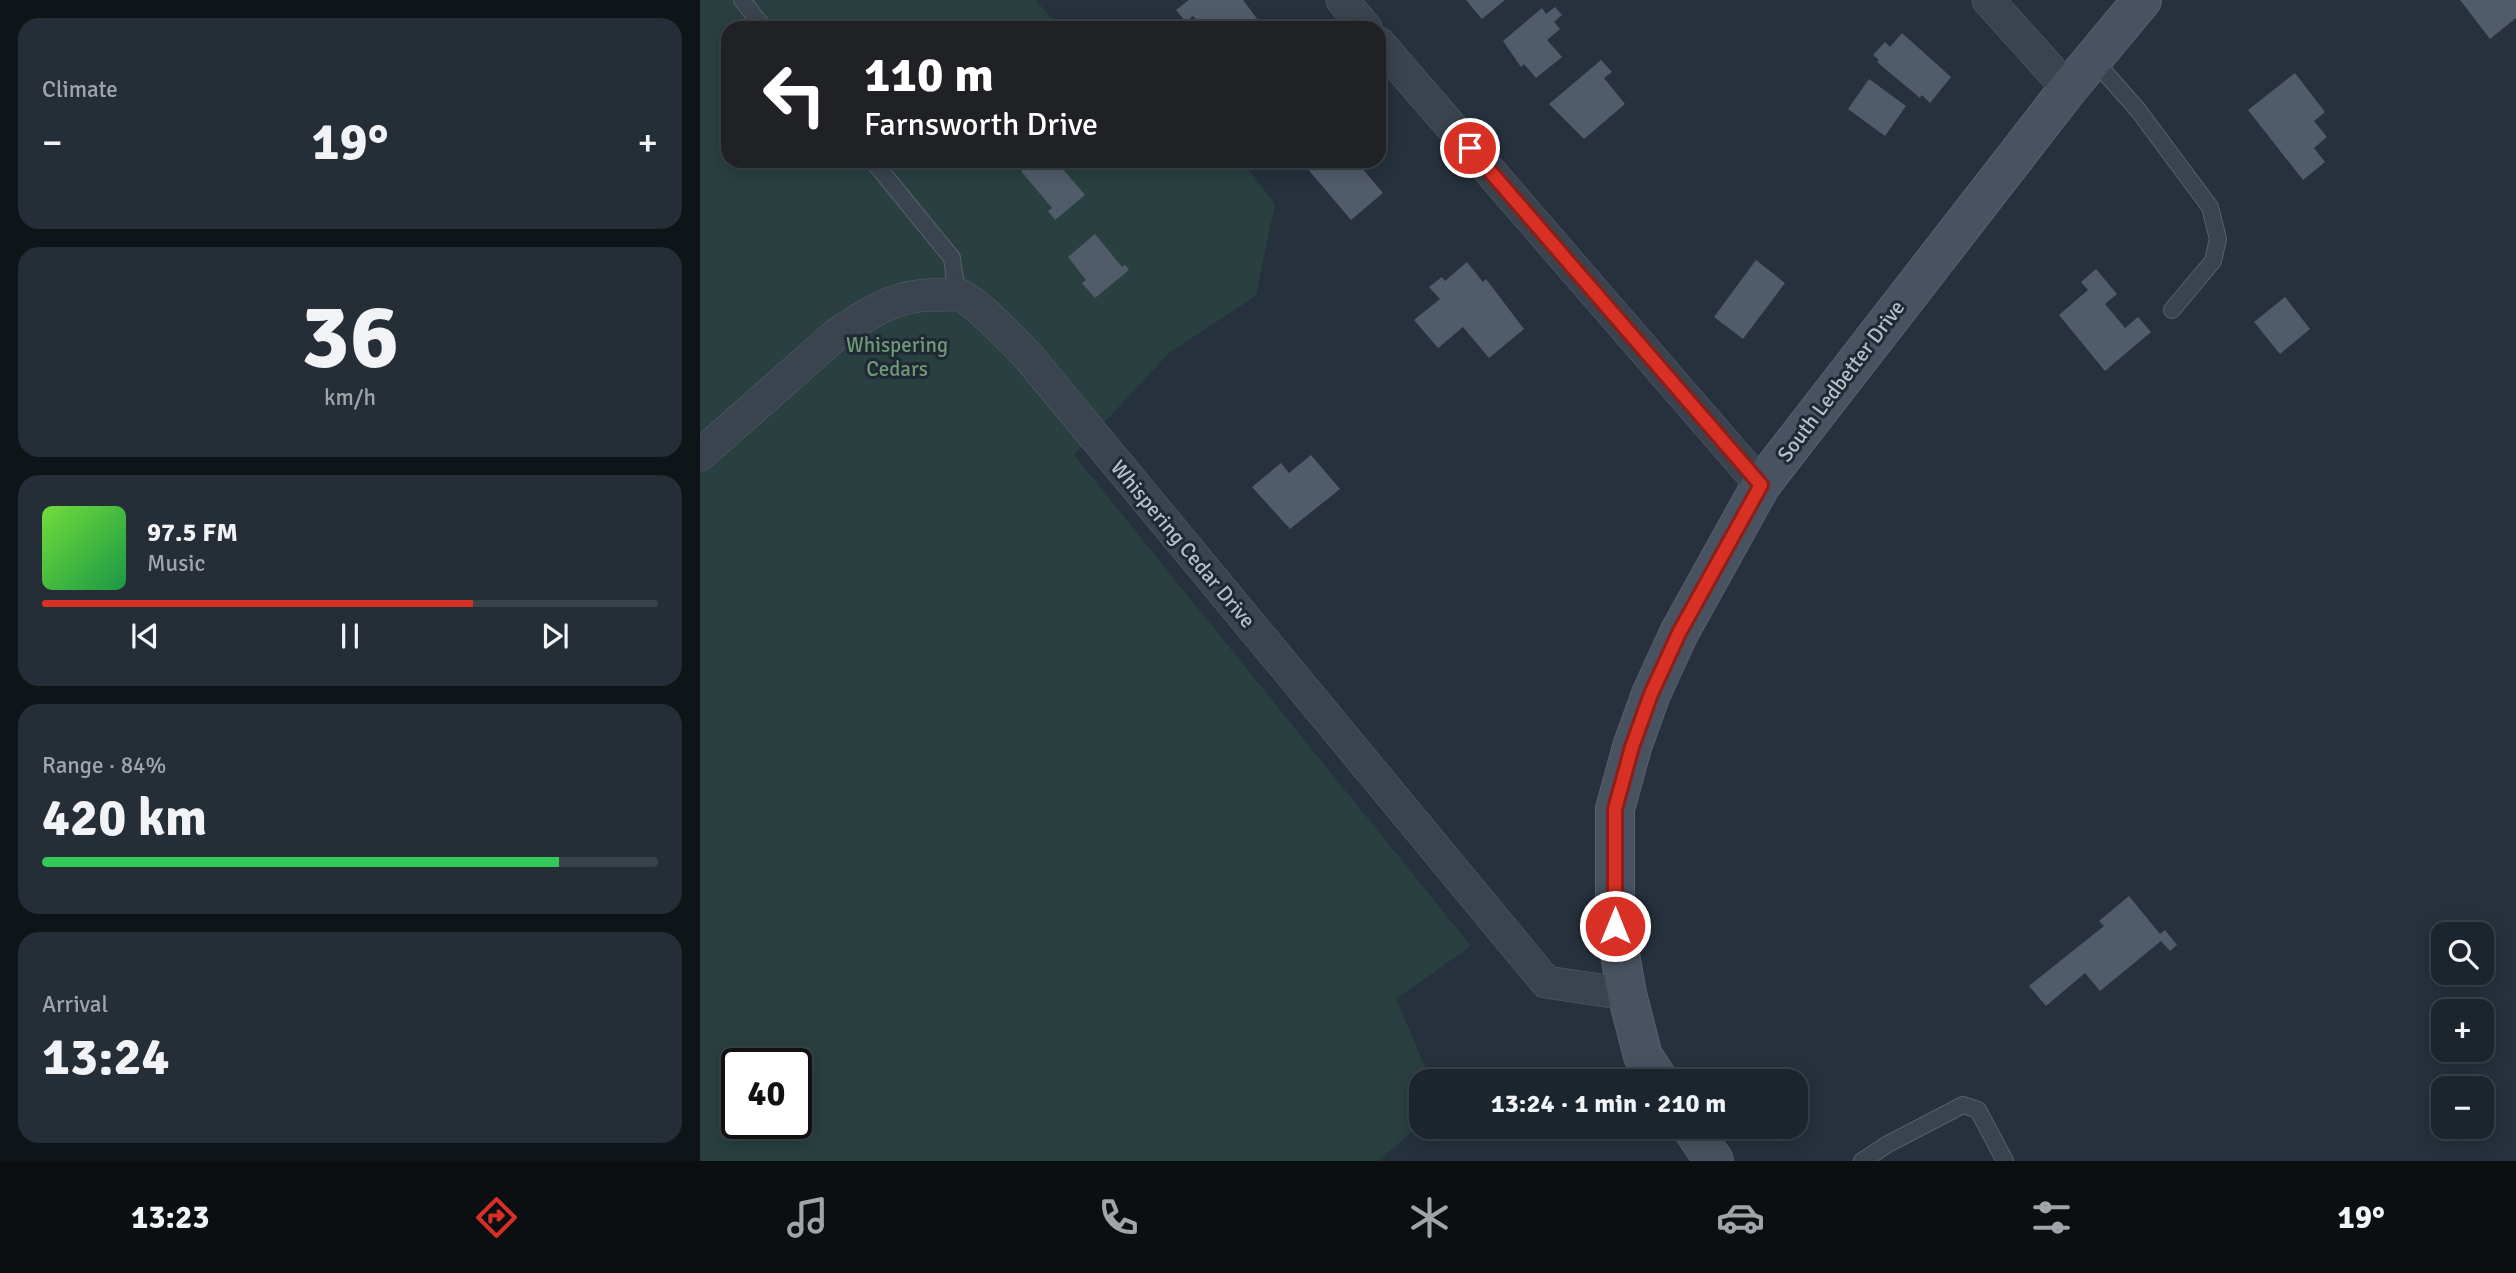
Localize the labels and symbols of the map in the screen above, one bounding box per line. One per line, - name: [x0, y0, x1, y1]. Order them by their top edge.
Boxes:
- pin: [1440, 118, 1500, 178]
- street label: South Ledbetter Drive: [1772, 295, 1910, 467]
- park label: Whispering Cedars: [846, 332, 948, 382]
- street label: Whispering Cedar Drive: [1105, 455, 1261, 633]
- position arrow: [1578, 889, 1652, 963]
- speed limit sign: 40: [721, 1048, 812, 1139]

